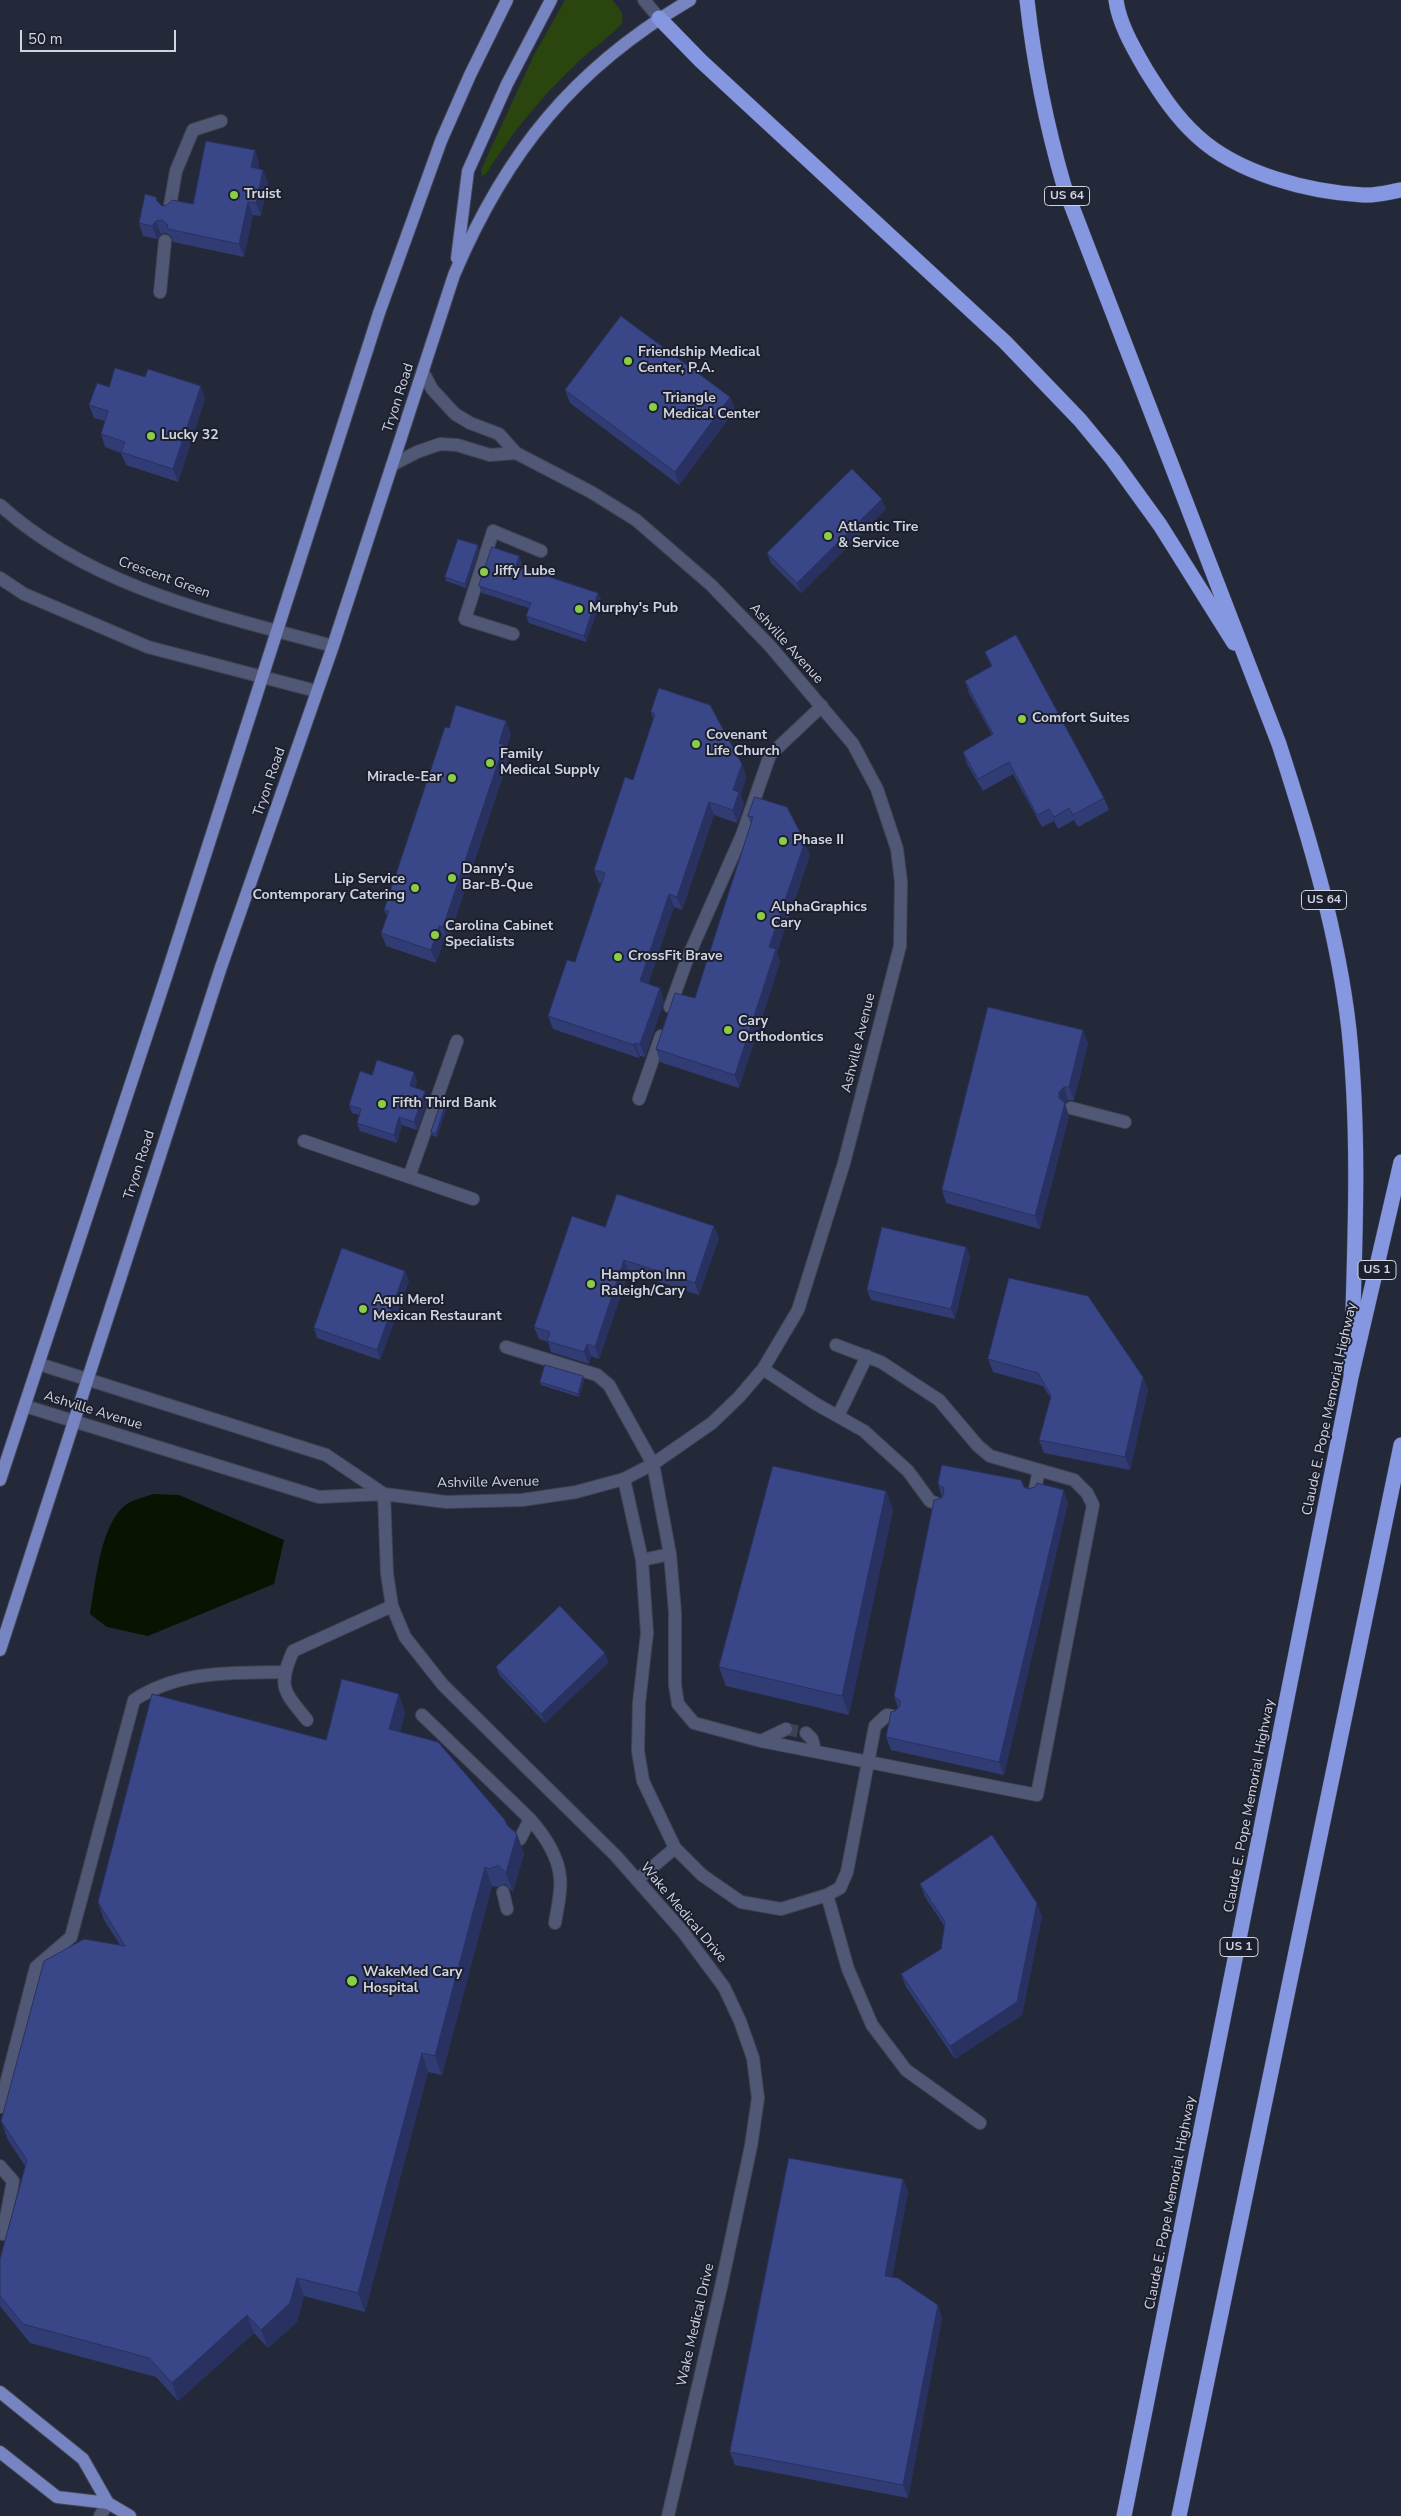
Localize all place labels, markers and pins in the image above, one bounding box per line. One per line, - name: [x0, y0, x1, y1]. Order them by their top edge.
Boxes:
- place label: Truist: [244, 187, 281, 203]
- marker: Truist: [228, 189, 240, 201]
- place label: Friendship Medical Center, P.A.: [638, 345, 760, 378]
- marker: Friendship Medical Center, P.A.: [622, 355, 634, 367]
- place label: Triangle Medical Center: [663, 391, 760, 424]
- marker: Triangle Medical Center: [647, 401, 659, 413]
- place label: Lucky 32: [161, 428, 219, 444]
- marker: Lucky 32: [145, 430, 157, 442]
- place label: Atlantic Tire & Service: [838, 520, 918, 552]
- marker: Atlantic Tire & Service: [822, 530, 834, 542]
- place label: Jiffy Lube: [494, 564, 555, 580]
- marker: Jiffy Lube: [478, 566, 490, 578]
- place label: Murphy's Pub: [589, 601, 678, 617]
- marker: Murphy's Pub: [573, 603, 585, 615]
- place label: Comfort Suites: [1032, 711, 1130, 727]
- marker: Comfort Suites: [1016, 713, 1028, 725]
- place label: Covenant Life Church: [706, 728, 780, 760]
- marker: Covenant Life Church: [690, 738, 702, 750]
- place label: Family Medical Supply: [500, 747, 600, 780]
- marker: Family Medical Supply: [484, 757, 496, 769]
- place label: Miracle-Ear: [367, 770, 442, 786]
- marker: Miracle-Ear: [446, 772, 458, 784]
- place label: Phase II: [793, 833, 844, 849]
- marker: Phase II: [777, 835, 789, 847]
- place label: Danny's Bar-B-Que: [462, 862, 533, 894]
- place label: Lip Service Contemporary Catering: [252, 872, 405, 904]
- marker: Danny's Bar-B-Que: [446, 872, 458, 884]
- marker: Lip Service Contemporary Catering: [409, 882, 421, 894]
- place label: AlphaGraphics Cary: [771, 900, 867, 932]
- marker: AlphaGraphics Cary: [755, 910, 767, 922]
- place label: Carolina Cabinet Specialists: [445, 919, 553, 952]
- marker: Carolina Cabinet Specialists: [429, 929, 441, 941]
- place label: CrossFit Brave: [628, 949, 723, 965]
- marker: CrossFit Brave: [612, 951, 624, 963]
- place label: Cary Orthodontics: [738, 1014, 824, 1046]
- marker: Cary Orthodontics: [722, 1024, 734, 1036]
- place label: Fifth Third Bank: [392, 1096, 496, 1112]
- marker: Fifth Third Bank: [376, 1098, 388, 1110]
- place label: Hampton Inn Raleigh/Cary: [601, 1268, 686, 1300]
- marker: Hampton Inn Raleigh/Cary: [585, 1278, 597, 1290]
- place label: Aqui Mero! Mexican Restaurant: [373, 1293, 502, 1325]
- marker: Aqui Mero! Mexican Restaurant: [357, 1303, 369, 1315]
- place label: WakeMed Cary Hospital: [363, 1965, 462, 1998]
- marker: WakeMed Cary Hospital: [345, 1974, 359, 1988]

